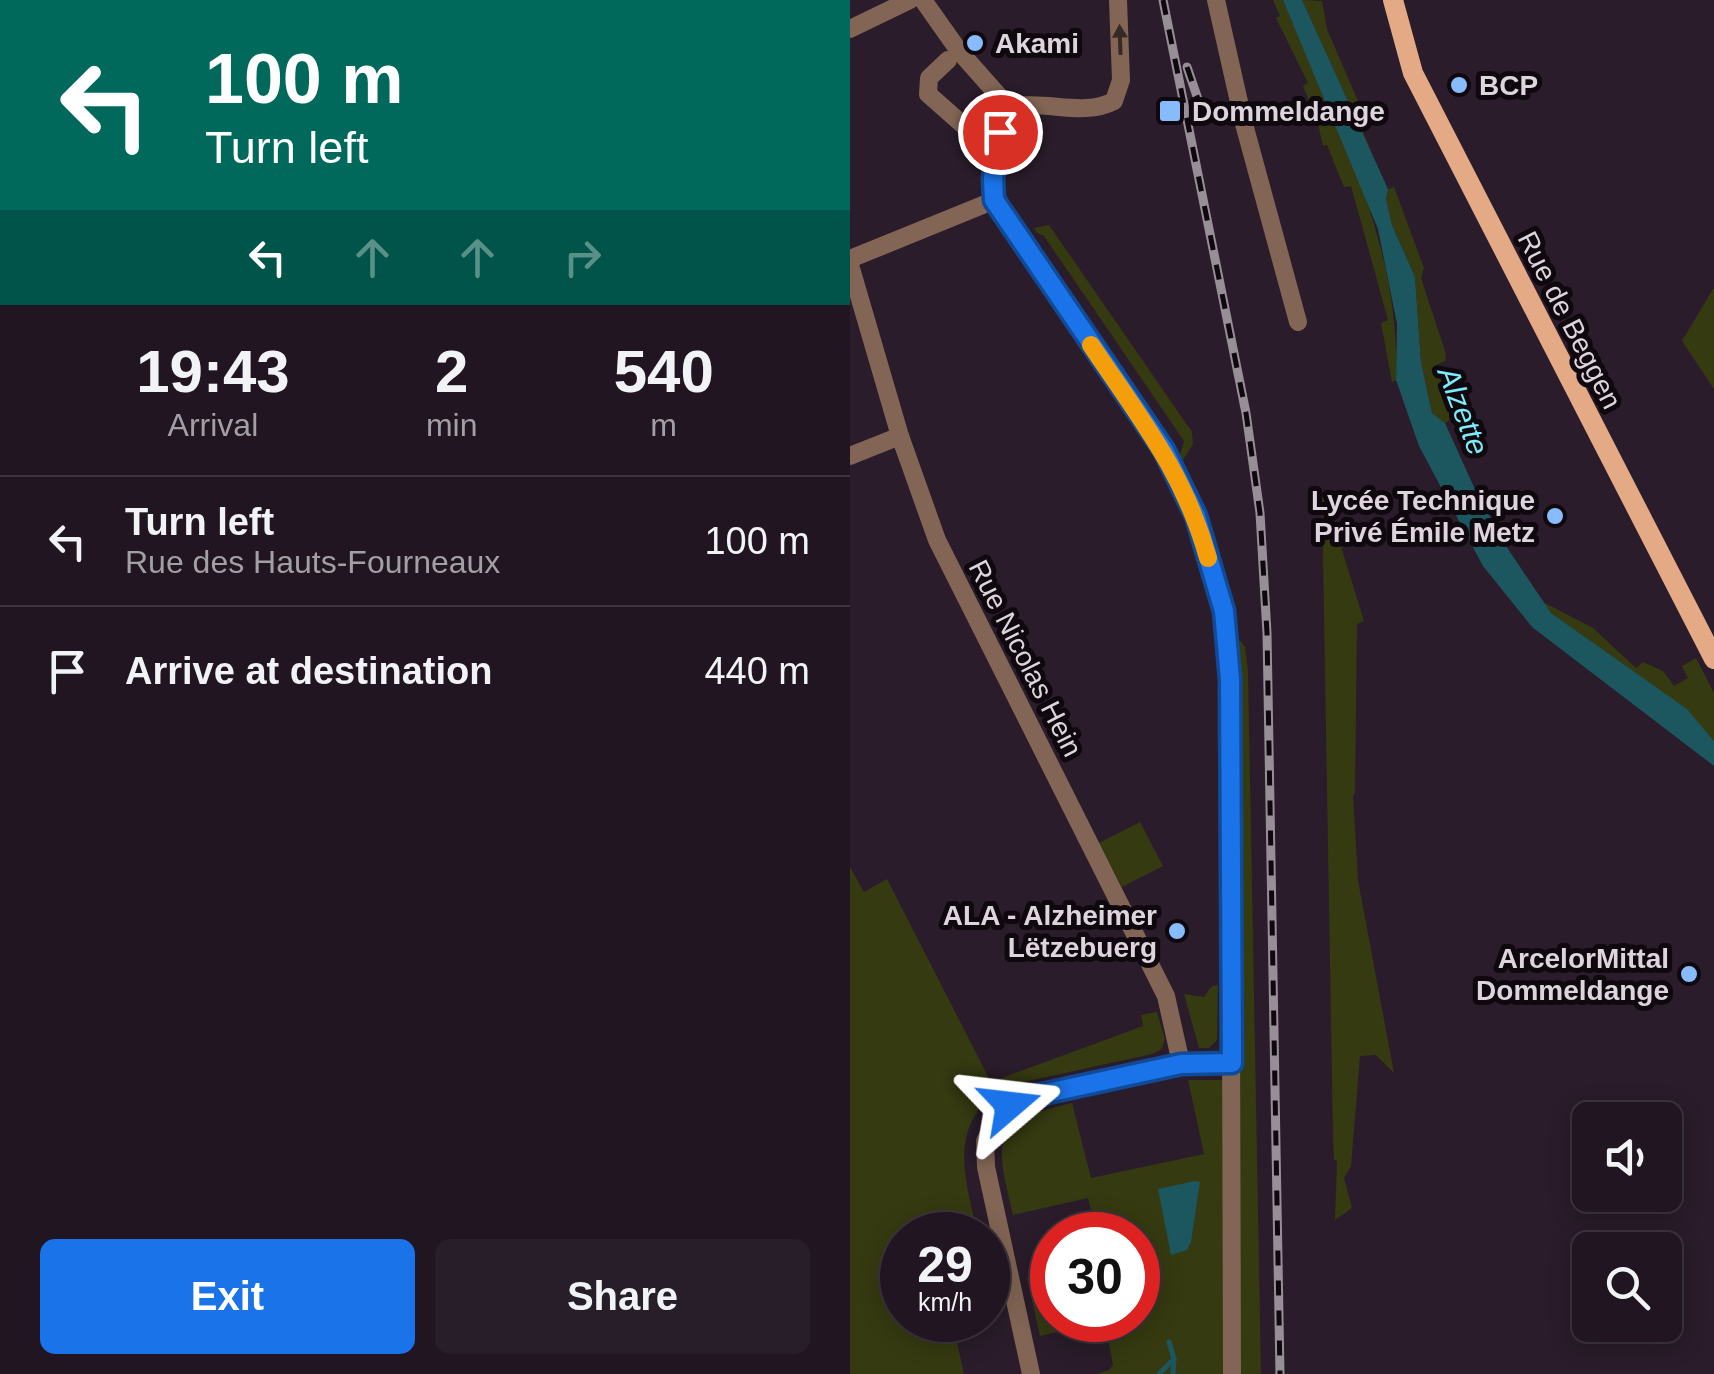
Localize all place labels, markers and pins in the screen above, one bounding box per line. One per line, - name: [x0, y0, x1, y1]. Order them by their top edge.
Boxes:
- place label: Akami: [995, 28, 1079, 59]
- marker: Akami: [964, 32, 986, 54]
- place label: BCP: [1479, 70, 1538, 101]
- marker: BCP: [1448, 74, 1470, 96]
- pin: [958, 90, 1043, 175]
- place label: Dommeldange: [1192, 96, 1385, 127]
- marker: Dommeldange: [1157, 98, 1183, 124]
- place label: Lycée Technique Privé Émile Metz: [1311, 485, 1535, 548]
- marker: Lycée Technique Privé Émile Metz: [1544, 505, 1566, 527]
- place label: ALA - Alzheimer Lëtzebuerg: [943, 900, 1157, 963]
- marker: ALA - Alzheimer Lëtzebuerg: [1166, 920, 1188, 942]
- place label: ArcelorMittal Dommeldange: [1476, 943, 1669, 1006]
- marker: ArcelorMittal Dommeldange: [1678, 963, 1700, 985]

